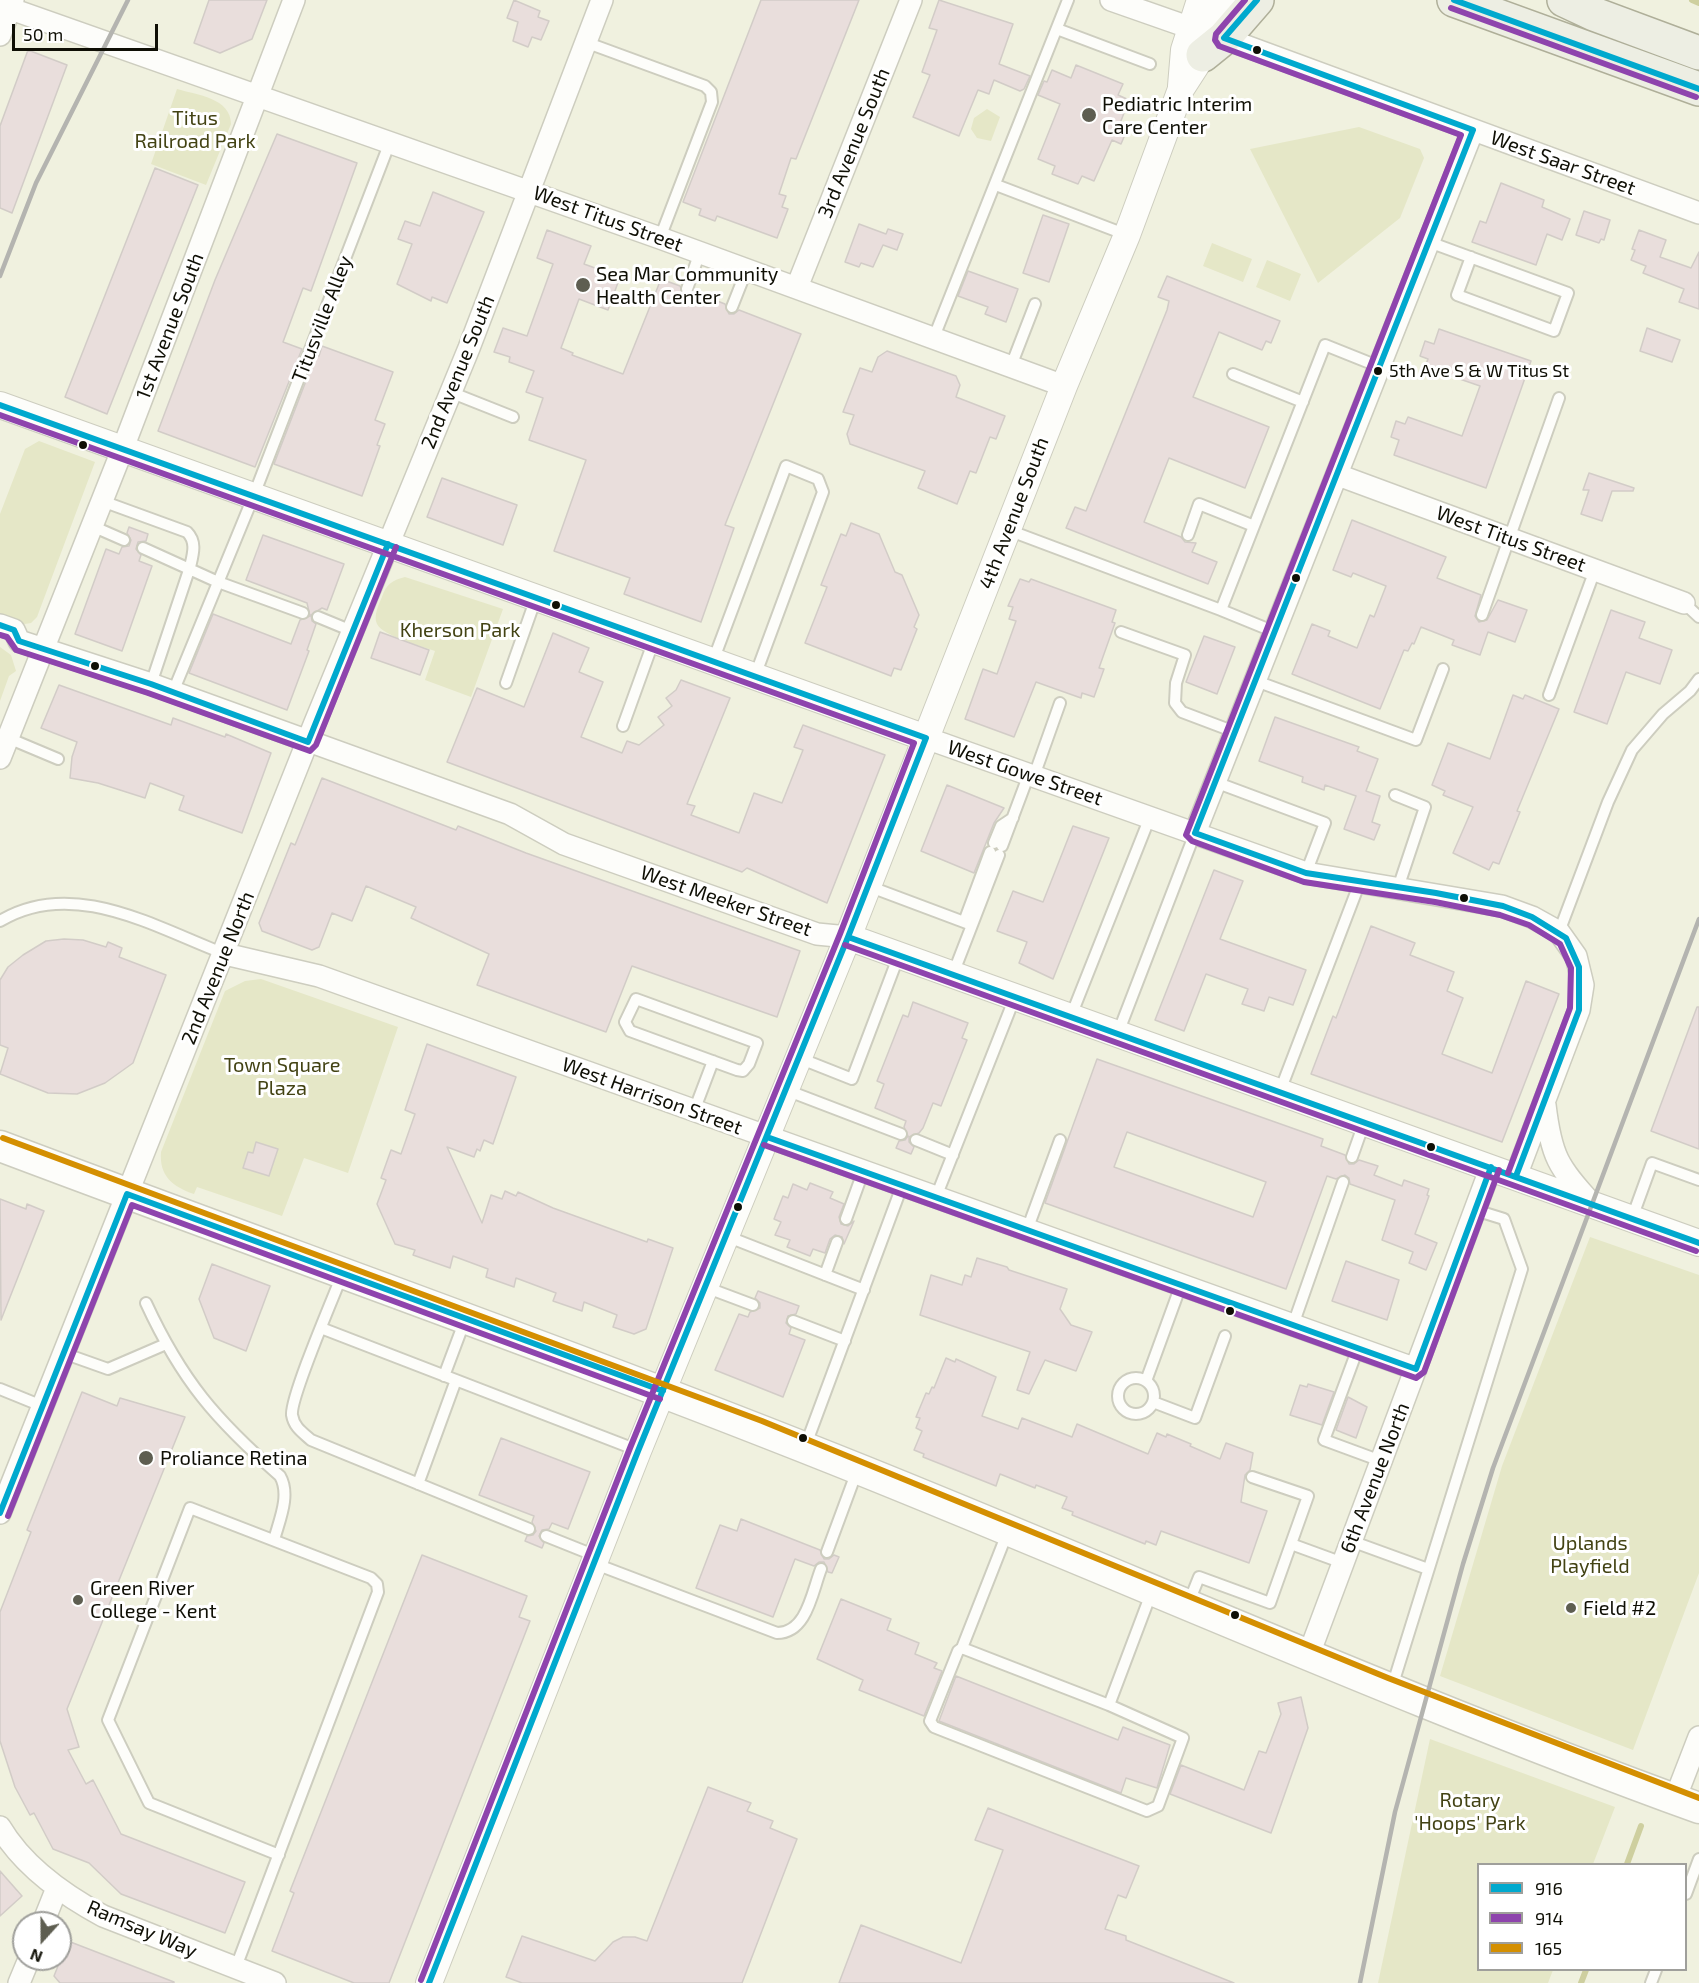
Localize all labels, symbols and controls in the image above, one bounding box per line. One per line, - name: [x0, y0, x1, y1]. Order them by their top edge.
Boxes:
- scale bar: [15, 12, 160, 50]
- text: 50 m: [23, 23, 63, 45]
- unlabelled marker: [1251, 44, 1263, 56]
- street label: 3rd Avenue South: [813, 65, 895, 221]
- place label: Pediatric Interim Care Center: [1102, 92, 1252, 139]
- park label: Titus Railroad Park: [134, 106, 256, 153]
- marker: Pediatric Interim Care Center: [1080, 106, 1098, 124]
- street label: West Saar Street: [1487, 126, 1639, 200]
- street label: West Titus Street: [530, 181, 686, 257]
- street label: 1st Avenue South: [131, 249, 209, 403]
- street label: Titusville Alley: [287, 252, 357, 386]
- place label: Sea Mar Community Health Center: [596, 262, 778, 309]
- marker: Sea Mar Community Health Center: [574, 276, 592, 294]
- street label: 2nd Avenue South: [416, 292, 500, 452]
- place label: 5th Ave S & W Titus St: [1389, 360, 1569, 382]
- marker: 5th Ave S & W Titus St: [1372, 365, 1384, 377]
- street label: 4th Avenue South: [974, 434, 1054, 592]
- unlabelled marker: [77, 439, 89, 451]
- street label: West Titus Street: [1433, 501, 1589, 577]
- unlabelled marker: [1290, 572, 1302, 584]
- unlabelled marker: [550, 599, 562, 611]
- park label: Kherson Park: [400, 618, 520, 642]
- unlabelled marker: [89, 660, 101, 672]
- street label: West Gowe Street: [944, 735, 1106, 811]
- street label: West Meeker Street: [637, 860, 815, 942]
- street label: 2nd Avenue North: [176, 888, 260, 1048]
- unlabelled marker: [1458, 892, 1470, 904]
- street label: West Harrison Street: [559, 1052, 745, 1140]
- park label: Town Square Plaza: [224, 1053, 340, 1100]
- unlabelled marker: [1425, 1141, 1437, 1153]
- unlabelled marker: [732, 1201, 744, 1213]
- unlabelled marker: [1224, 1305, 1236, 1317]
- street label: 6th Avenue North: [1335, 1399, 1415, 1557]
- unlabelled marker: [797, 1432, 809, 1444]
- place label: Proliance Retina: [160, 1446, 307, 1470]
- marker: Proliance Retina: [137, 1449, 155, 1467]
- park label: Uplands Playfield: [1550, 1531, 1630, 1578]
- place label: Green River College - Kent: [90, 1576, 217, 1623]
- marker: Green River College - Kent: [71, 1593, 85, 1607]
- place label: Field #2: [1583, 1596, 1656, 1620]
- marker: Field #2: [1564, 1601, 1578, 1615]
- unlabelled marker: [1229, 1609, 1241, 1621]
- park label: Rotary 'Hoops' Park: [1414, 1788, 1526, 1835]
- legend: [1477, 1863, 1687, 1971]
- text: 916: [1535, 1877, 1563, 1899]
- street label: Ramsay Way: [83, 1895, 201, 1963]
- text: 914: [1535, 1907, 1564, 1929]
- north arrow: [12, 1911, 72, 1971]
- text: 165: [1535, 1937, 1562, 1959]
- text: N: [27, 1945, 45, 1967]

